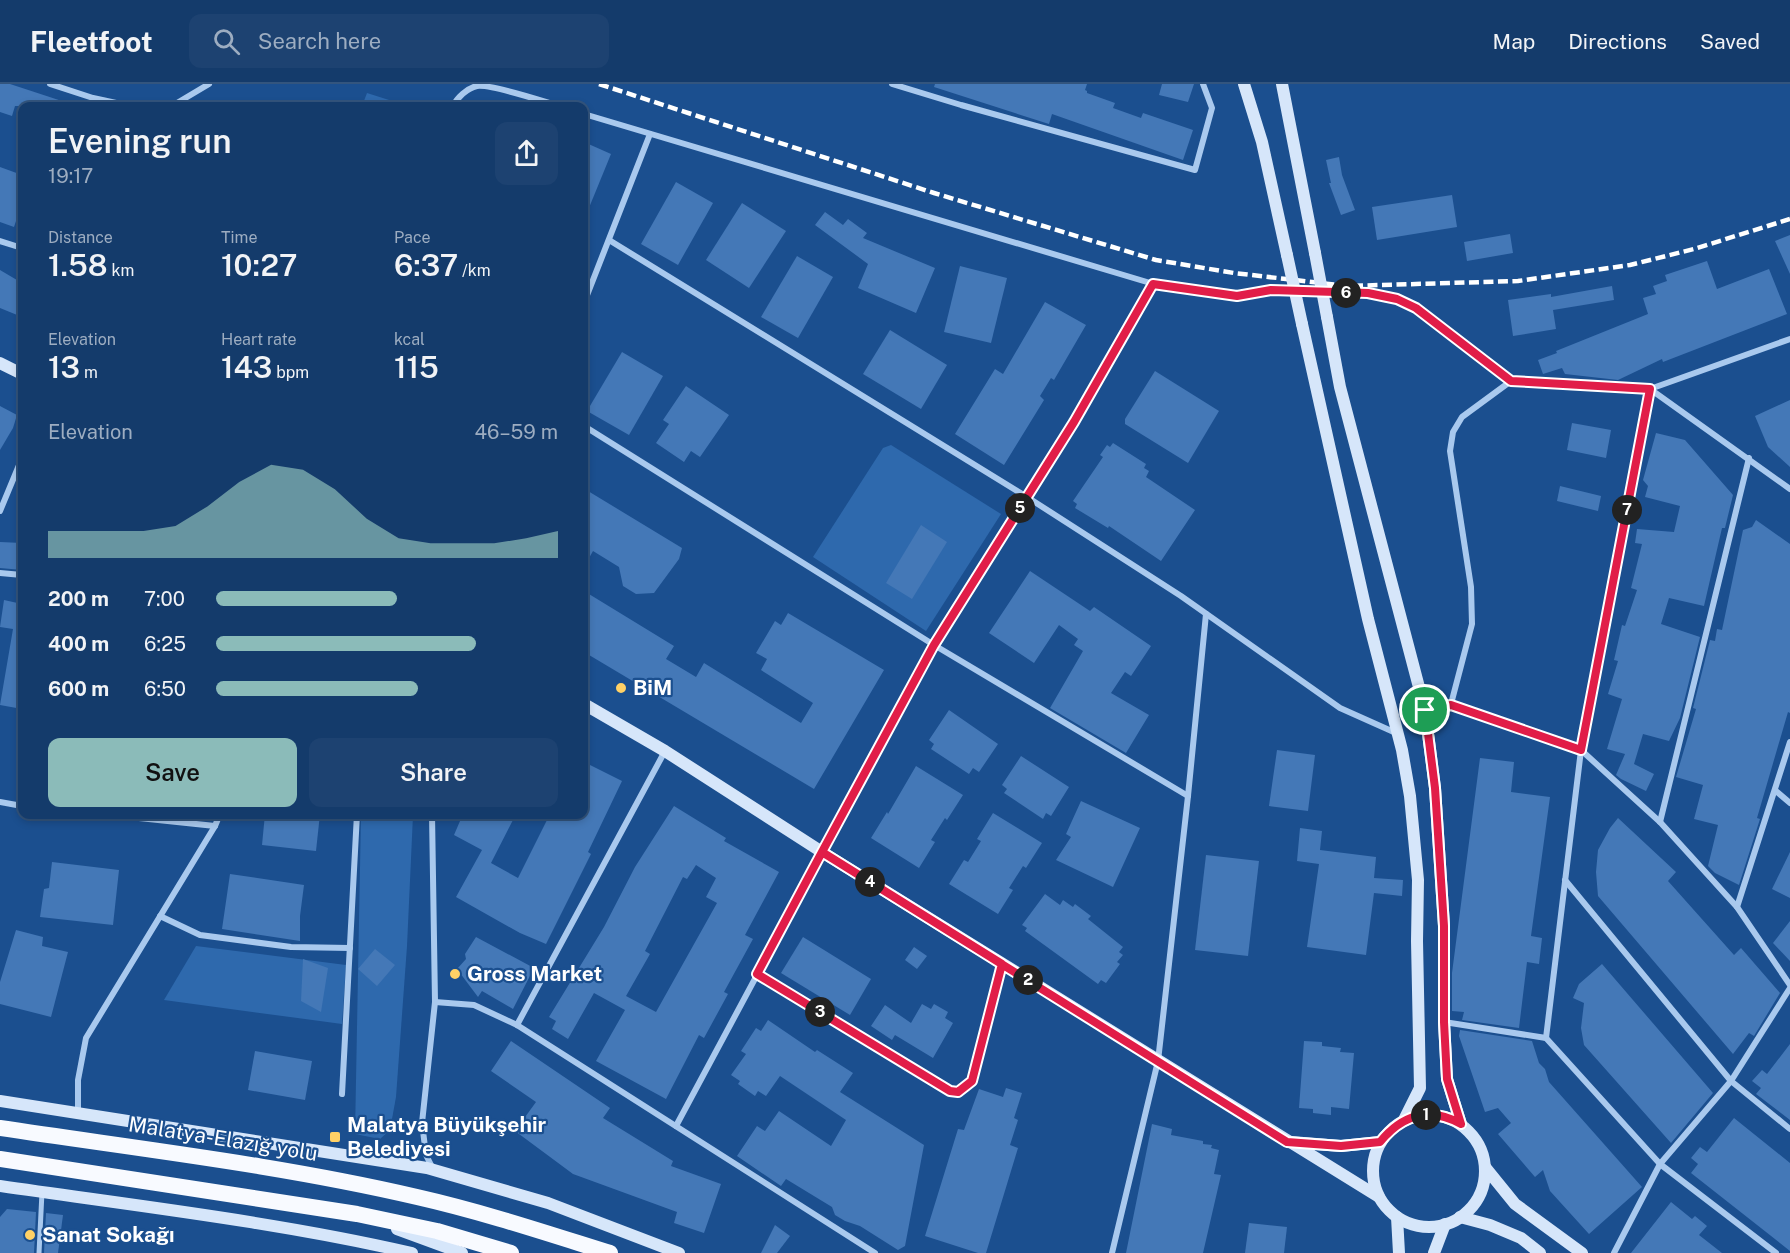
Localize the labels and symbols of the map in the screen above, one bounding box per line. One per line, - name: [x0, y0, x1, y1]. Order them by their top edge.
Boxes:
- pin: 6: [1331, 278, 1361, 308]
- pin: 5: [1005, 493, 1035, 523]
- pin: 7: [1612, 495, 1642, 525]
- place label: BiM: [633, 675, 672, 700]
- marker: BiM: [614, 681, 628, 695]
- pin: [1399, 684, 1450, 735]
- pin: 4: [855, 867, 885, 897]
- place label: Gross Market: [467, 961, 602, 986]
- pin: 2: [1013, 965, 1043, 995]
- marker: Gross Market: [448, 967, 462, 981]
- pin: 3: [805, 997, 835, 1027]
- pin: 1: [1411, 1100, 1441, 1130]
- street label: Malatya-Elazığ yolu: [127, 1111, 319, 1166]
- place label: Malatya Büyükşehir Belediyesi: [347, 1112, 547, 1161]
- marker: Malatya Büyükşehir Belediyesi: [328, 1130, 342, 1144]
- place label: Sanat Sokağı: [42, 1222, 175, 1247]
- marker: Sanat Sokağı: [23, 1228, 37, 1242]

